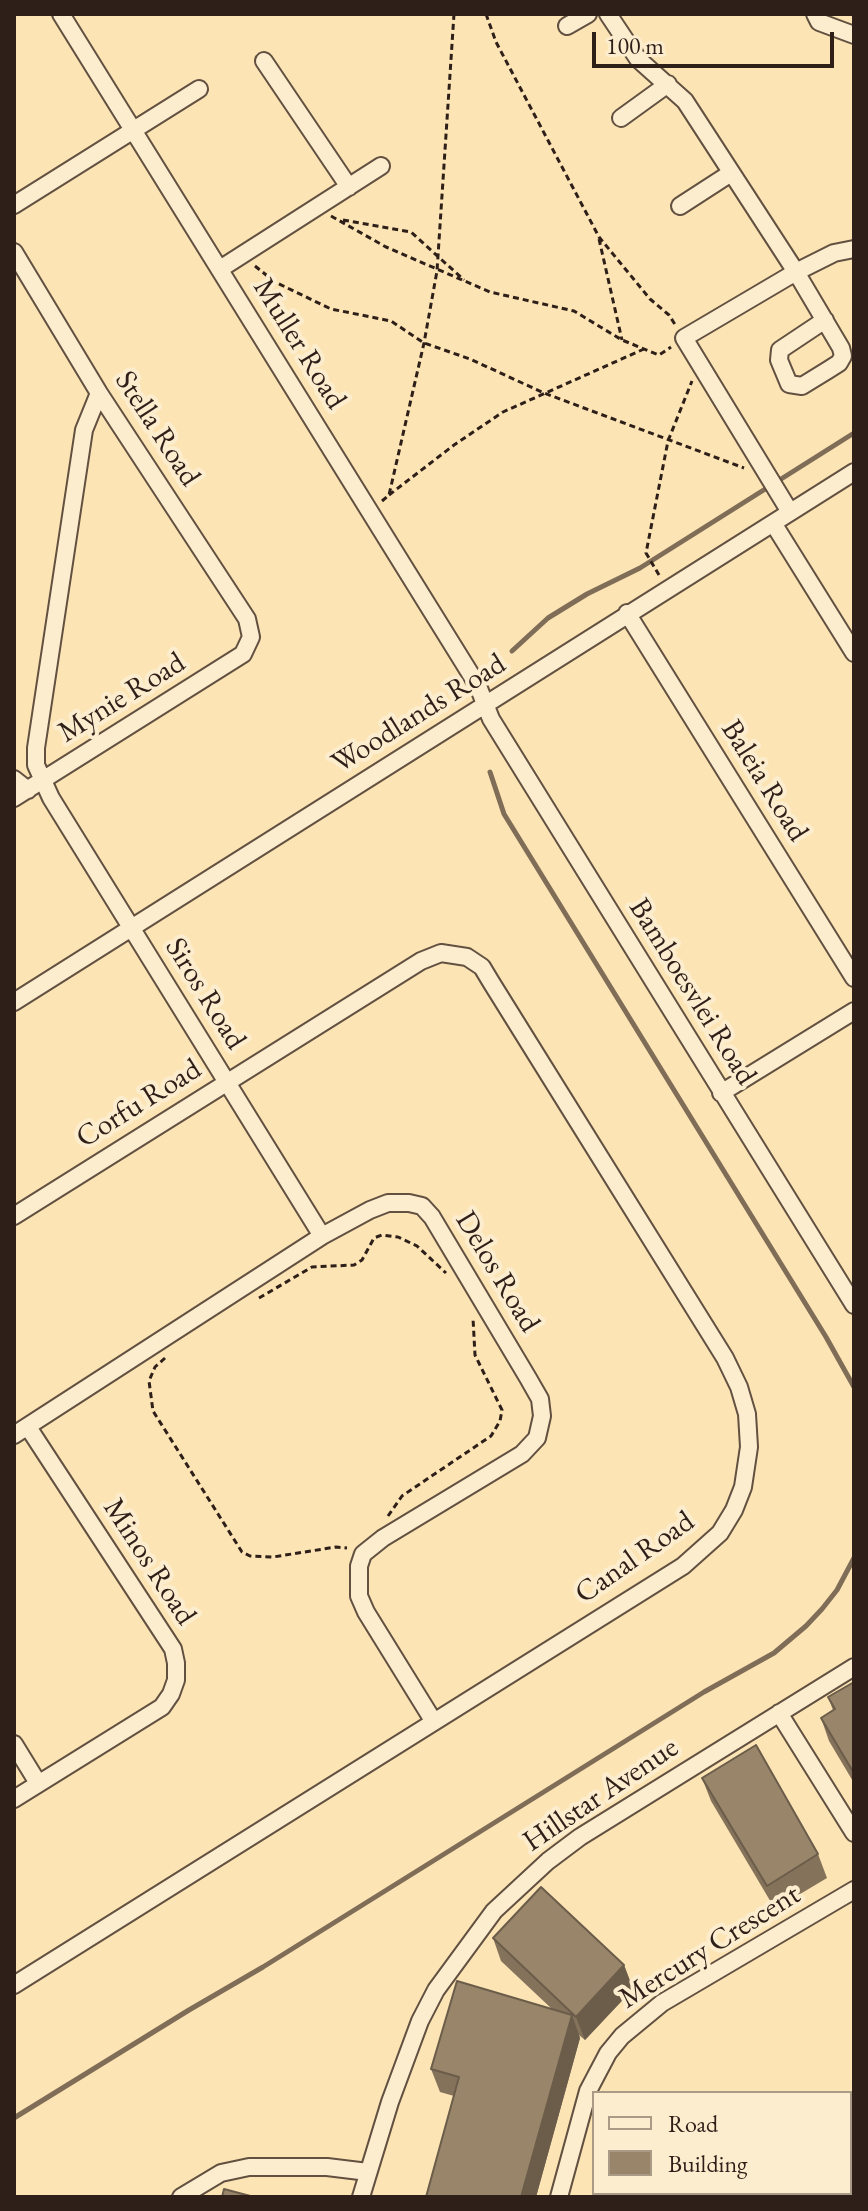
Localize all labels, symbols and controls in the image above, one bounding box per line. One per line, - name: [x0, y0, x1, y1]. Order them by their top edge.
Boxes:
- scale bar: [596, 16, 838, 66]
- text: 100 m: [606, 30, 664, 61]
- street label: Muller Road: [245, 272, 353, 416]
- street label: Stella Road: [106, 365, 208, 493]
- street label: Mynie Road: [52, 645, 192, 751]
- street label: Woodlands Road: [325, 646, 513, 782]
- street label: Baleia Road: [713, 714, 815, 848]
- street label: Bamboesvlei Road: [620, 892, 764, 1092]
- street label: Siros Road: [157, 932, 253, 1056]
- street label: Corfu Road: [70, 1052, 208, 1156]
- street label: Delos Road: [447, 1205, 547, 1339]
- street label: Minos Road: [95, 1492, 203, 1632]
- street label: Canal Road: [569, 1504, 701, 1612]
- street label: Hillstar Avenue: [517, 1730, 685, 1860]
- street label: Mercury Crescent: [613, 1877, 807, 2017]
- legend: [592, 2091, 852, 2195]
- text: Road: [668, 2108, 718, 2139]
- text: Building: [668, 2148, 748, 2179]

